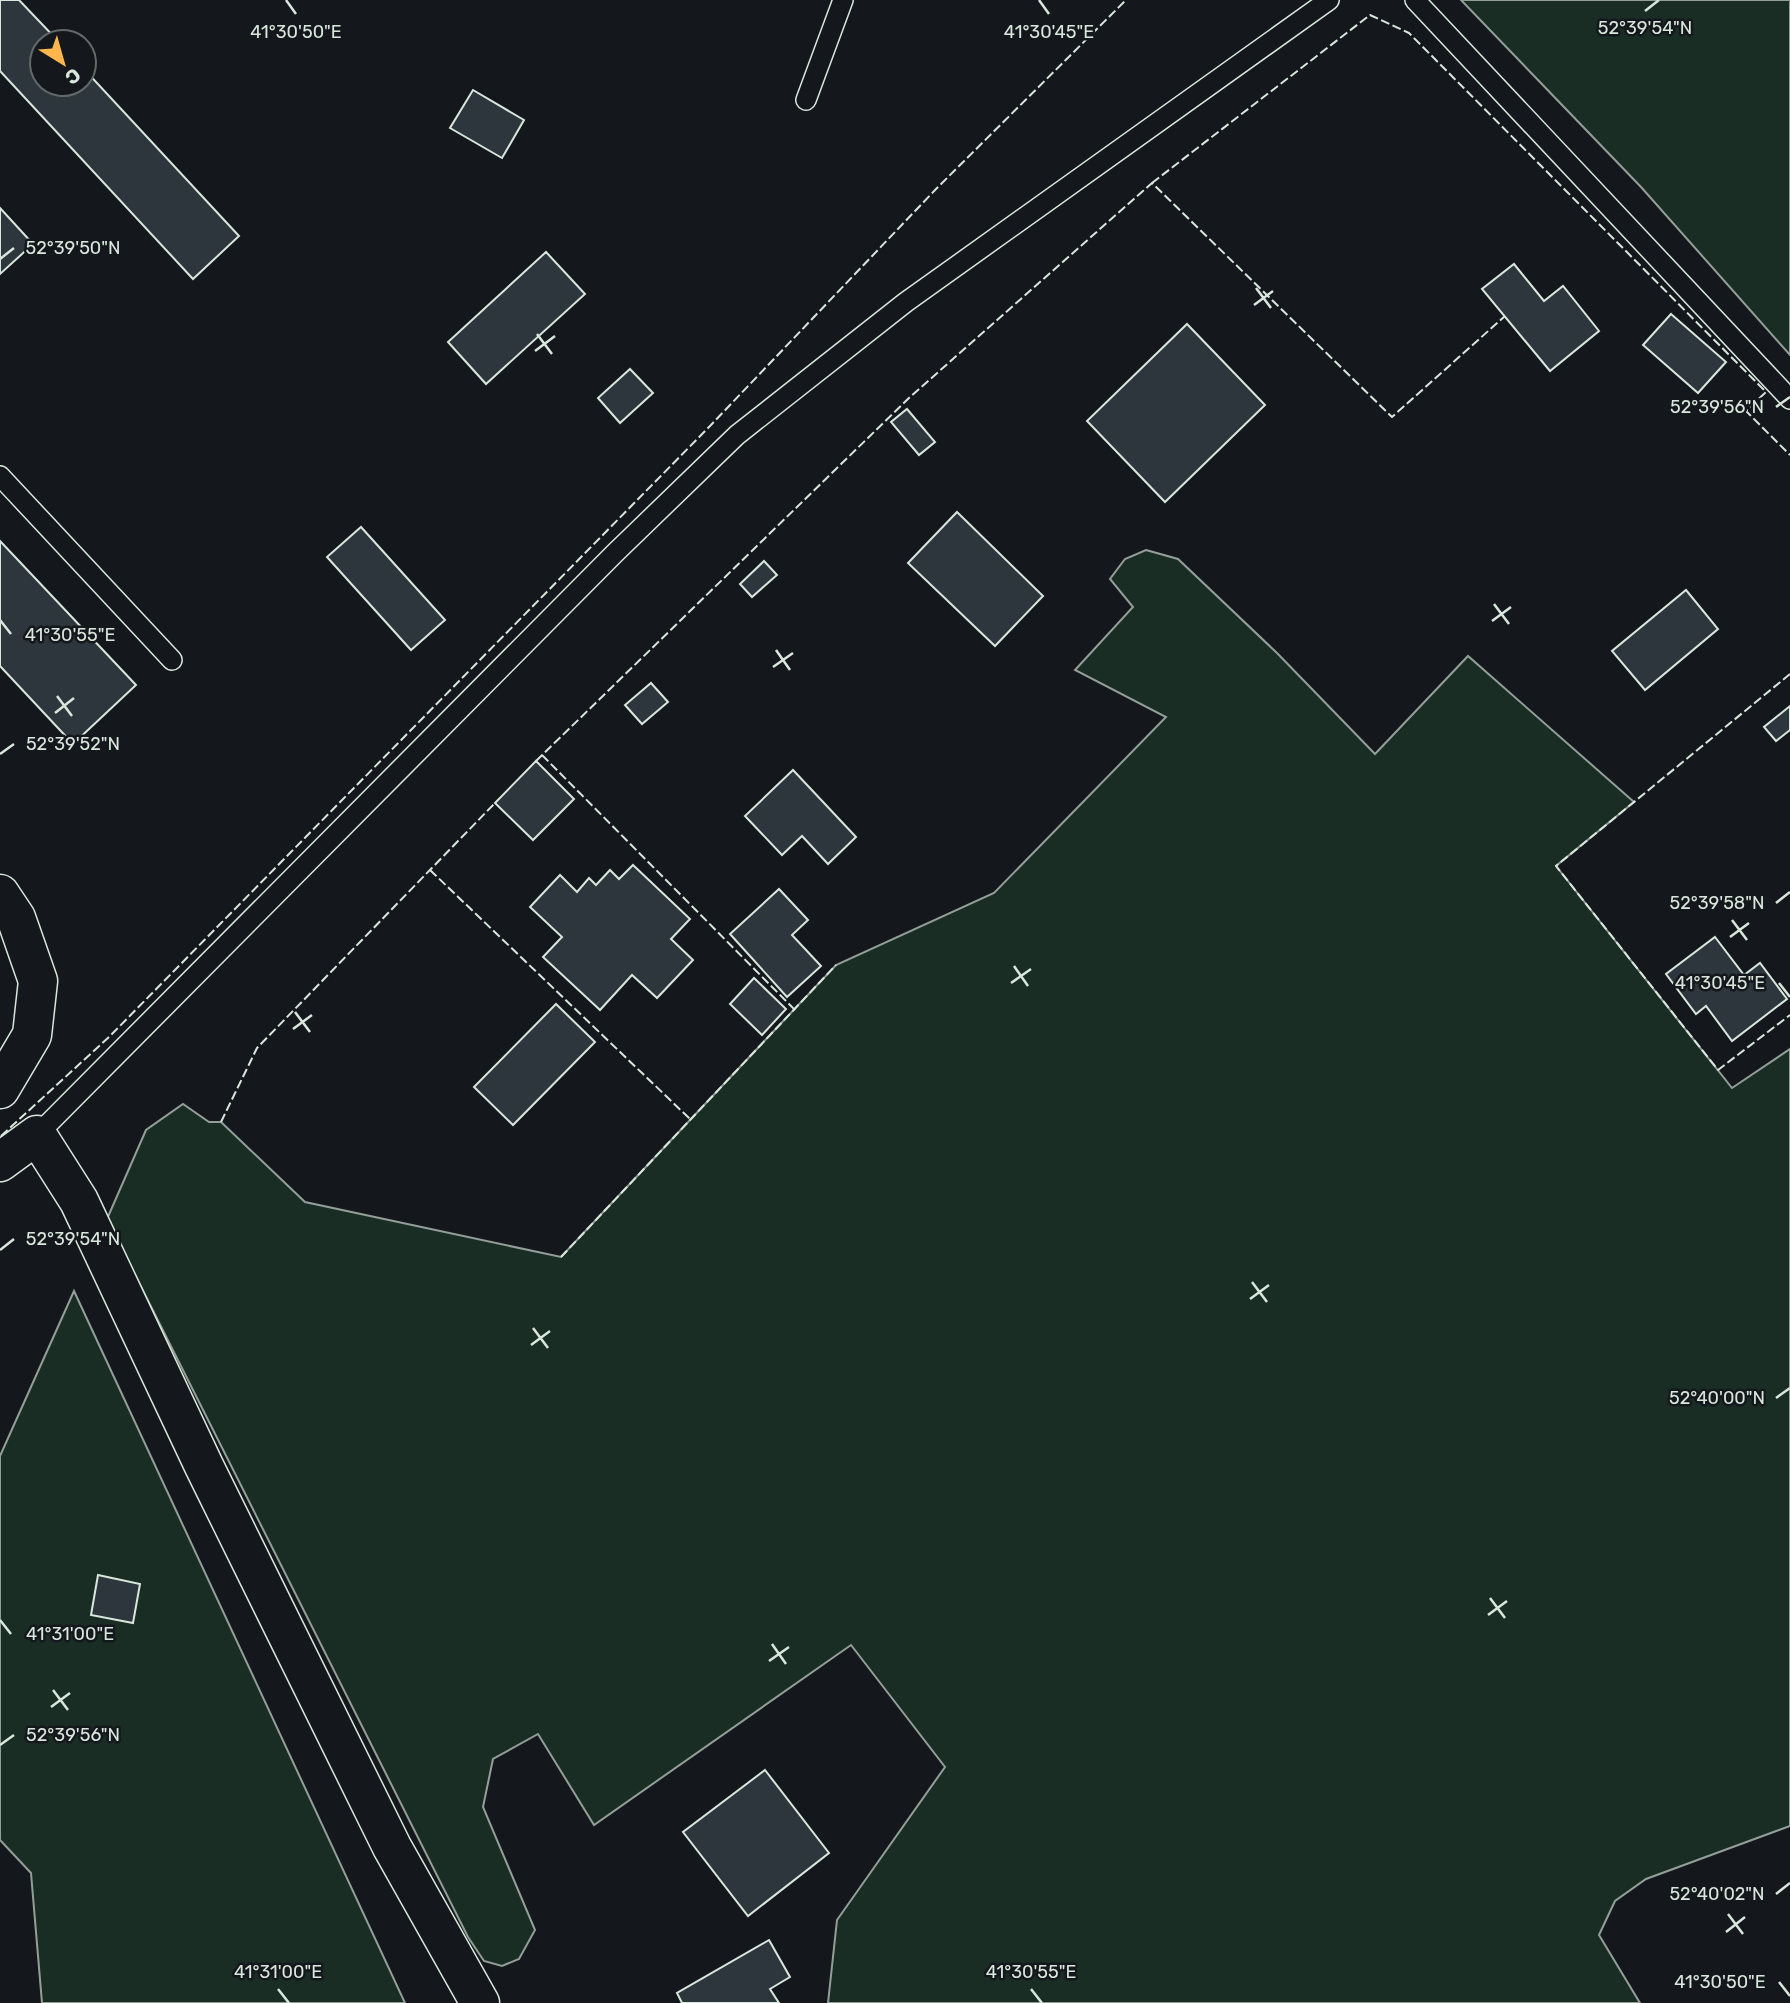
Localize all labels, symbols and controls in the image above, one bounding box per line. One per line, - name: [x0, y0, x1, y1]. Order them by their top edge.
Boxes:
- text: 52°39'54"N: [1598, 17, 1692, 39]
- text: 41°30'50"E: [250, 21, 342, 43]
- text: 41°30'45"E: [1004, 21, 1094, 43]
- north arrow: [28, 28, 98, 98]
- text: С: [61, 63, 85, 89]
- text: 52°39'50"N: [25, 237, 121, 259]
- text: 52°39'56"N: [1670, 396, 1764, 418]
- text: 41°30'55"E: [25, 624, 115, 646]
- text: 52°39'52"N: [26, 733, 120, 755]
- text: 52°39'58"N: [1669, 892, 1765, 914]
- text: 41°30'45"E: [1675, 972, 1765, 994]
- text: 52°39'54"N: [26, 1228, 120, 1250]
- text: 52°40'00"N: [1669, 1387, 1765, 1409]
- text: 41°31'00"E: [26, 1623, 114, 1645]
- text: 52°39'56"N: [26, 1724, 120, 1746]
- text: 52°40'02"N: [1669, 1883, 1765, 1905]
- text: 41°31'00"E: [234, 1961, 322, 1983]
- text: 41°30'55"E: [986, 1961, 1076, 1983]
- text: 41°30'50"E: [1674, 1971, 1766, 1993]

